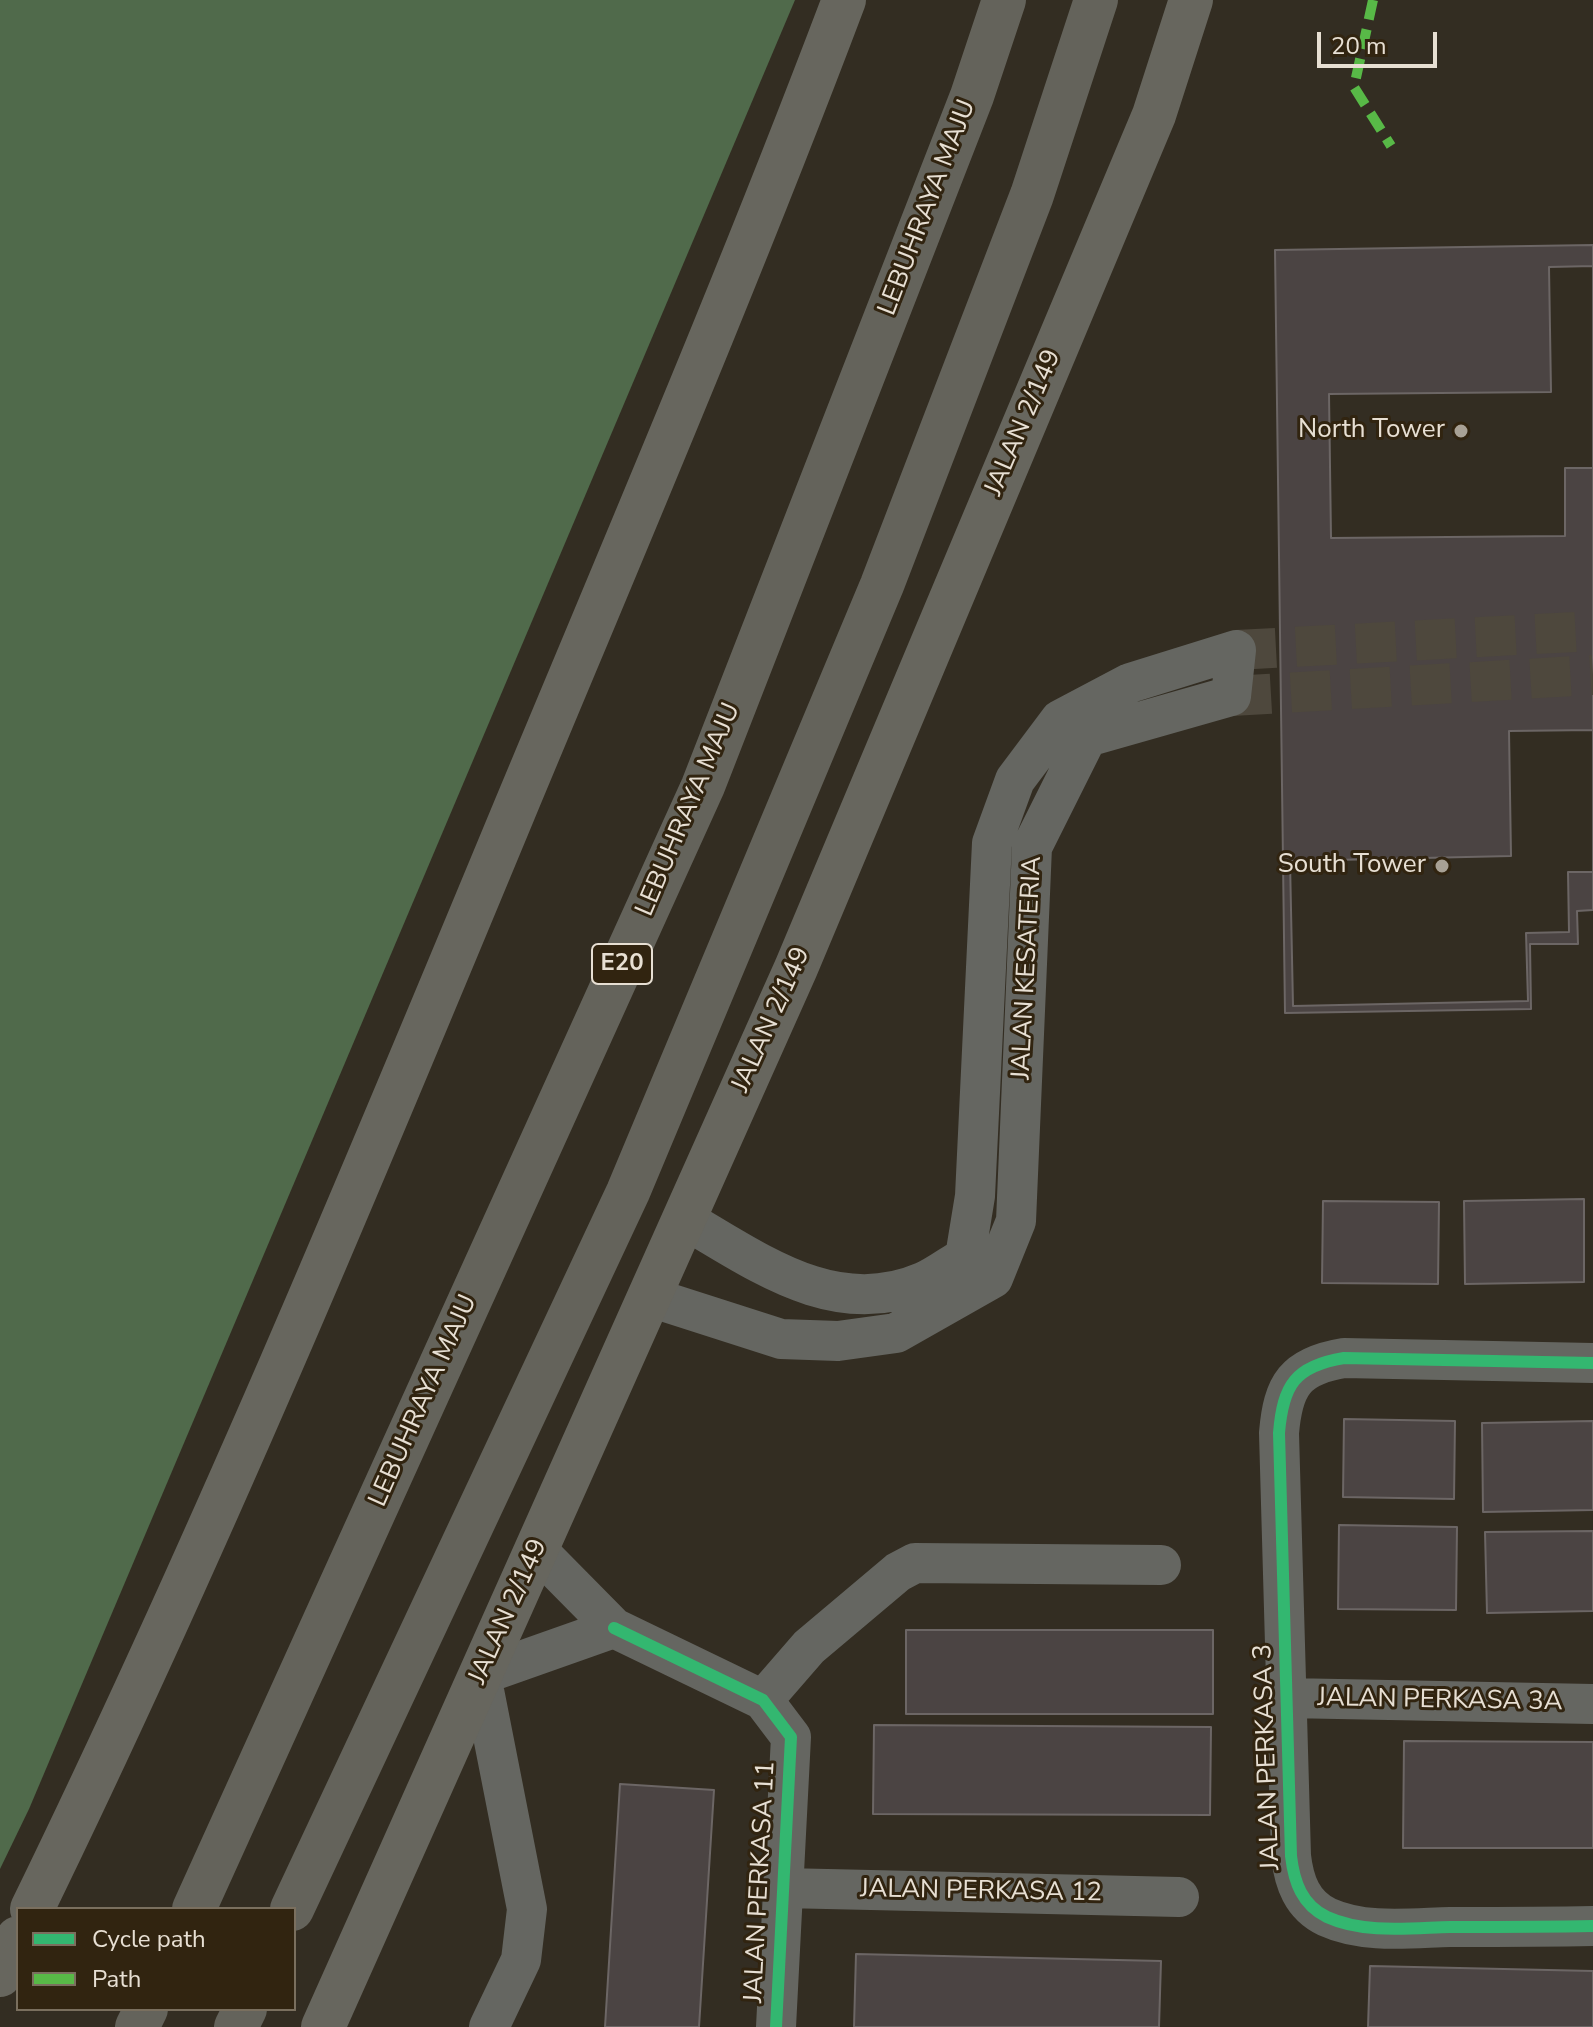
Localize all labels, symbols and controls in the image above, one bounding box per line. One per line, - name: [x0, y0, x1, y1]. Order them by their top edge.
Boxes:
- scale bar: [1321, 16, 1441, 66]
- text: 20 m: [1331, 30, 1387, 62]
- street label: LEBUHRAYA MAJU: [873, 96, 983, 320]
- street label: JALAN 2/149: [979, 345, 1069, 501]
- place label: North Tower: [1298, 415, 1445, 447]
- marker: North Tower: [1452, 422, 1470, 440]
- street label: LEBUHRAYA MAJU: [630, 699, 748, 921]
- place label: South Tower: [1278, 850, 1426, 882]
- street label: JALAN KESATERIA: [1007, 855, 1049, 1081]
- marker: South Tower: [1433, 857, 1451, 875]
- street label: JALAN 2/149: [726, 943, 818, 1097]
- road number: E20: [592, 944, 652, 984]
- street label: LEBUHRAYA MAJU: [363, 1290, 485, 1512]
- street label: JALAN 2/149: [463, 1535, 555, 1689]
- street label: JALAN PERKASA 3: [1248, 1643, 1288, 1871]
- street label: JALAN PERKASA 3A: [1317, 1683, 1563, 1719]
- street label: JALAN PERKASA 11: [739, 1760, 783, 2004]
- street label: JALAN PERKASA 12: [860, 1874, 1102, 1910]
- legend: [16, 1907, 296, 2011]
- text: Cycle path: [92, 1923, 206, 1955]
- text: Path: [92, 1963, 141, 1995]

